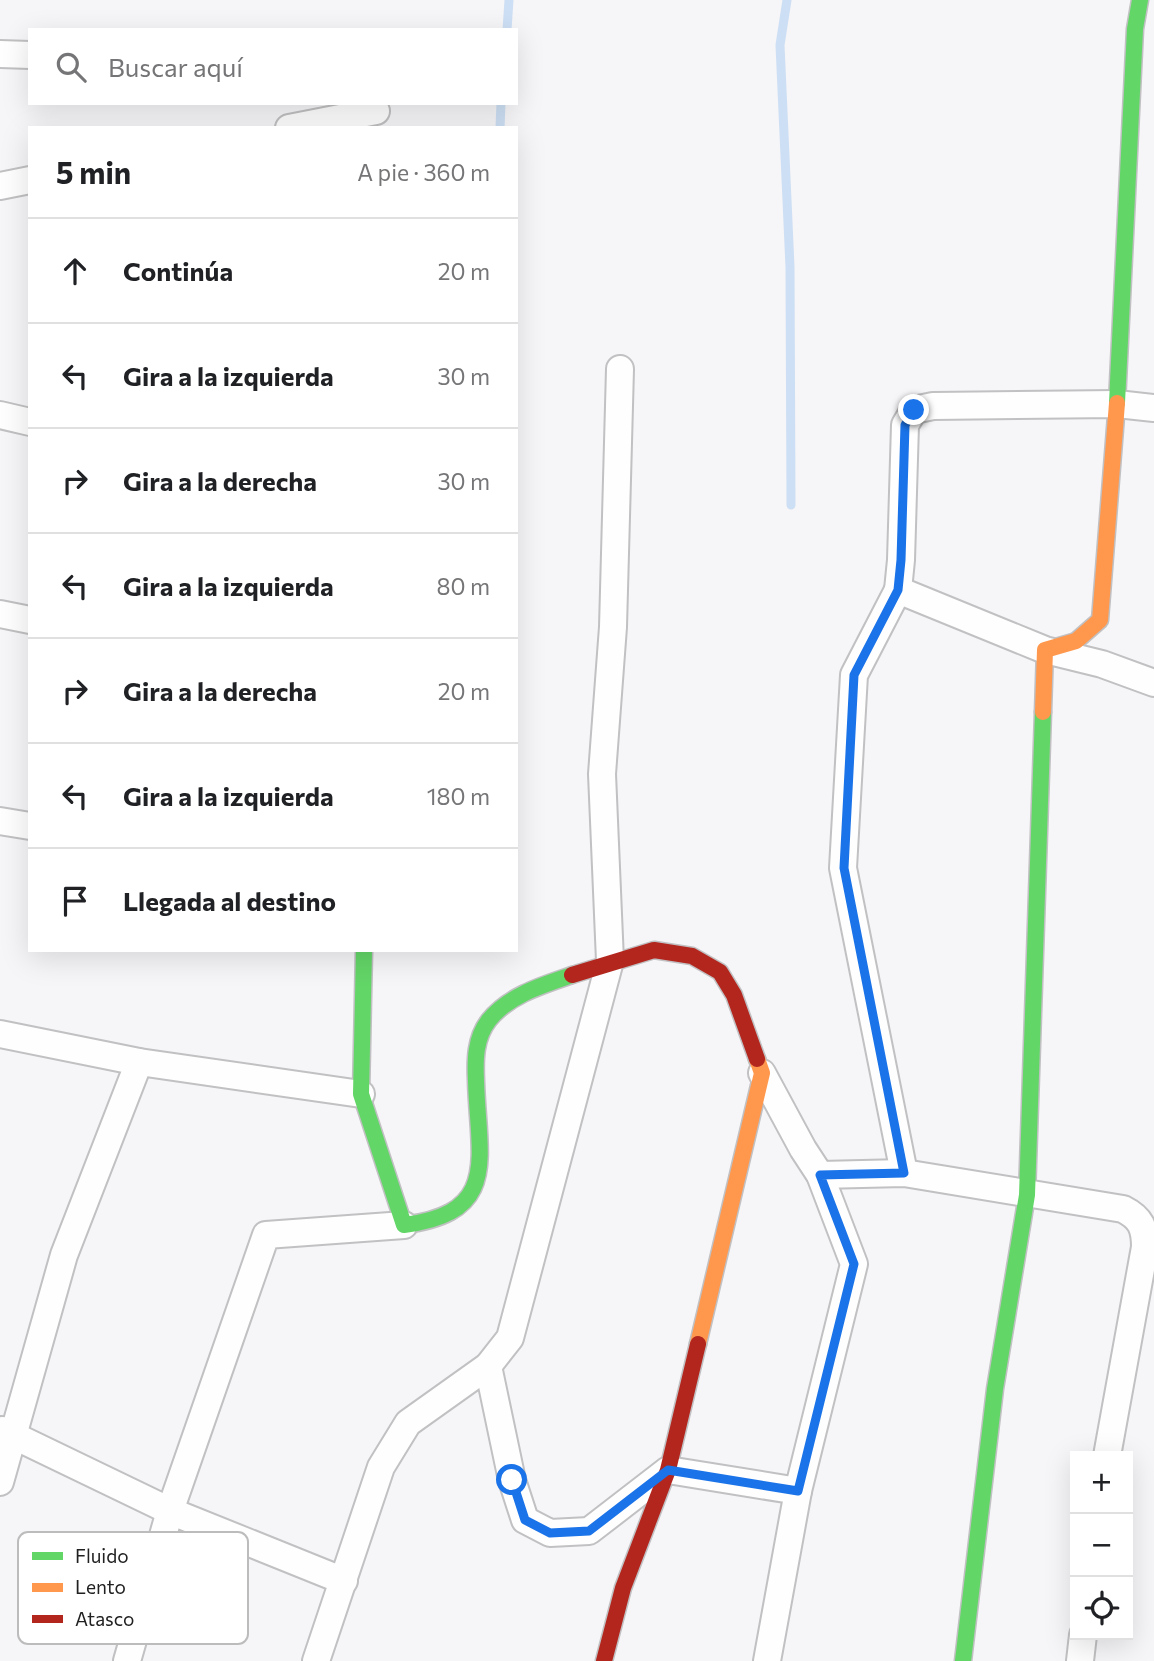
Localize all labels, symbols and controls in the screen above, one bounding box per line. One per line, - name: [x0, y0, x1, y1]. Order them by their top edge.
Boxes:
- search box: [28, 28, 518, 105]
- icon: search: [52, 48, 90, 86]
- text: Buscar aquí: [108, 51, 243, 82]
- text: 5 min: [56, 153, 131, 190]
- text: A pie · 360 m: [357, 158, 490, 186]
- icon: ahead: [56, 252, 94, 290]
- text: Continúa: [123, 255, 233, 286]
- text: 20 m: [438, 257, 490, 285]
- icon: left: [56, 357, 94, 395]
- text: Gira a la izquierda: [123, 360, 334, 391]
- text: 30 m: [437, 362, 490, 390]
- route end: [898, 394, 929, 425]
- icon: right: [56, 462, 94, 500]
- text: Gira a la derecha: [123, 465, 317, 496]
- text: 30 m: [437, 467, 490, 495]
- icon: left: [56, 567, 94, 605]
- text: Gira a la izquierda: [123, 570, 334, 601]
- text: 80 m: [437, 572, 490, 600]
- icon: right: [56, 672, 94, 710]
- text: Gira a la derecha: [123, 675, 317, 706]
- text: 20 m: [438, 677, 490, 705]
- icon: left: [56, 777, 94, 815]
- text: Gira a la izquierda: [123, 780, 334, 811]
- text: 180 m: [427, 782, 490, 810]
- icon: arrive: [56, 882, 94, 920]
- text: Llegada al destino: [123, 885, 336, 916]
- map controls: [1070, 1451, 1133, 1640]
- button: +: [1070, 1451, 1133, 1514]
- route start: [496, 1464, 527, 1495]
- button: −: [1070, 1514, 1133, 1577]
- legend: [18, 1532, 248, 1644]
- text: Fluido: [75, 1544, 129, 1567]
- text: Lento: [75, 1575, 126, 1598]
- button: locate: [1070, 1577, 1133, 1640]
- text: Atasco: [75, 1607, 134, 1630]

